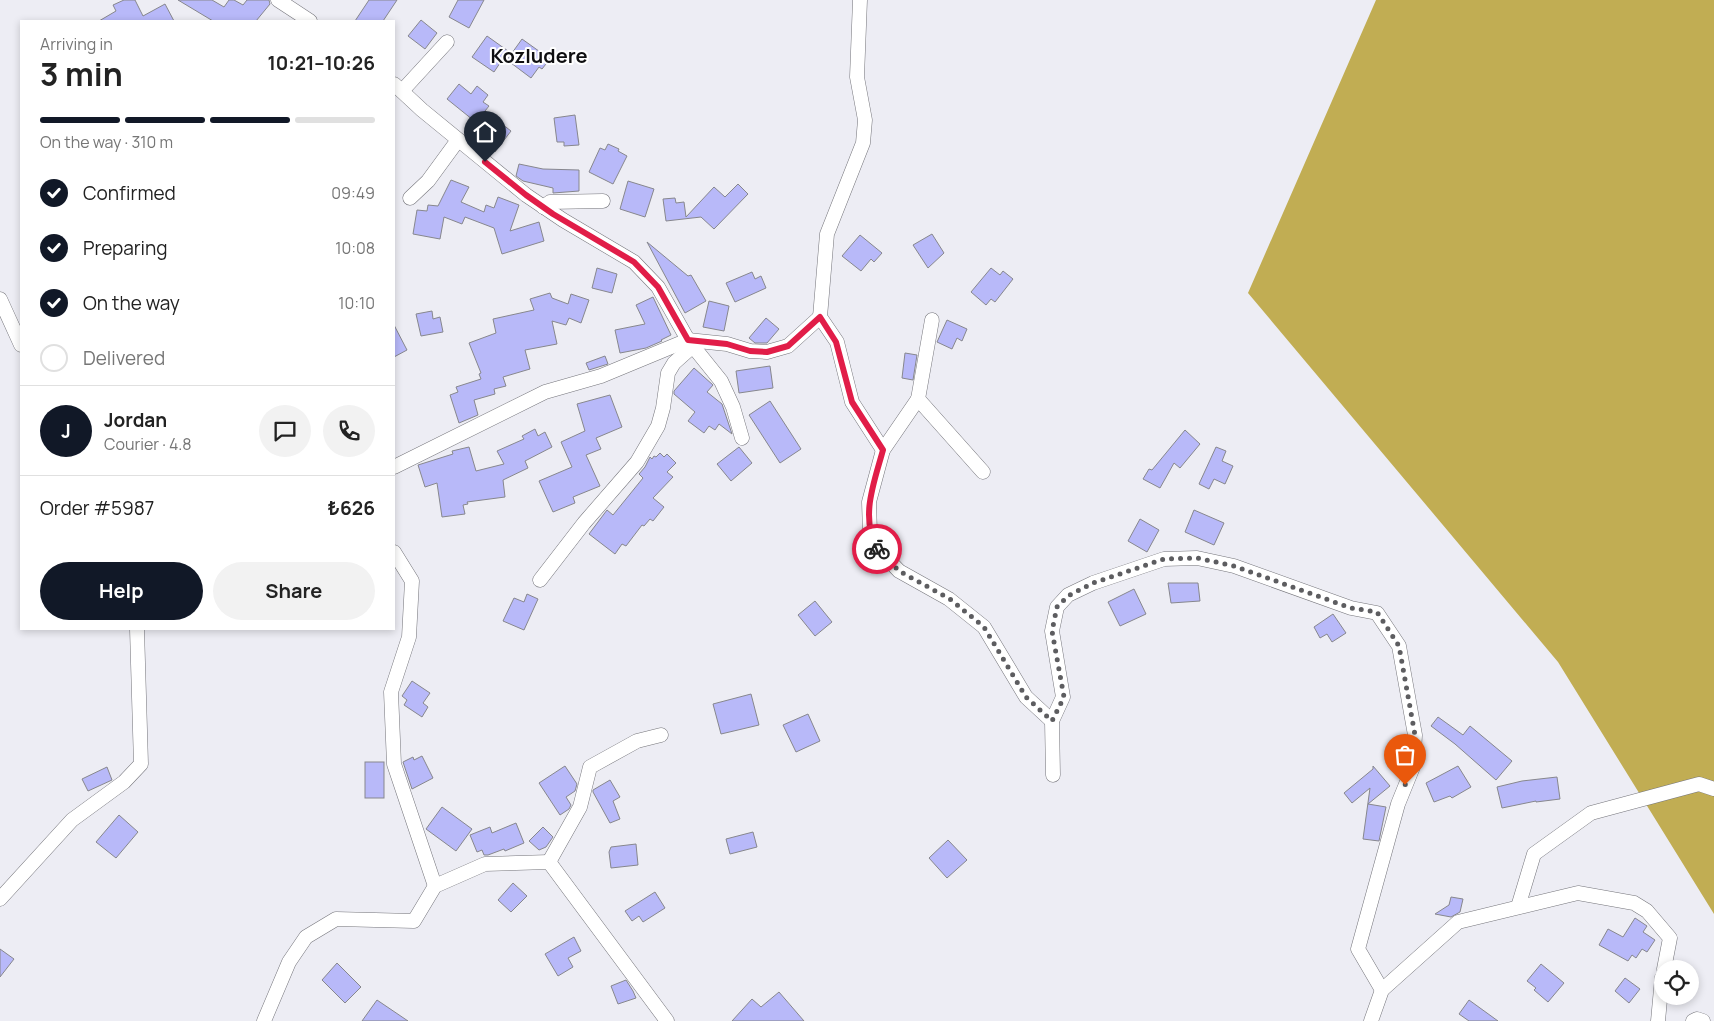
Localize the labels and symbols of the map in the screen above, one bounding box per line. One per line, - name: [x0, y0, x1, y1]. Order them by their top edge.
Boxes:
- district label: Kozludere: [490, 42, 588, 69]
- pin: [464, 111, 506, 162]
- courier: [852, 524, 902, 574]
- pin: [1384, 734, 1426, 785]

